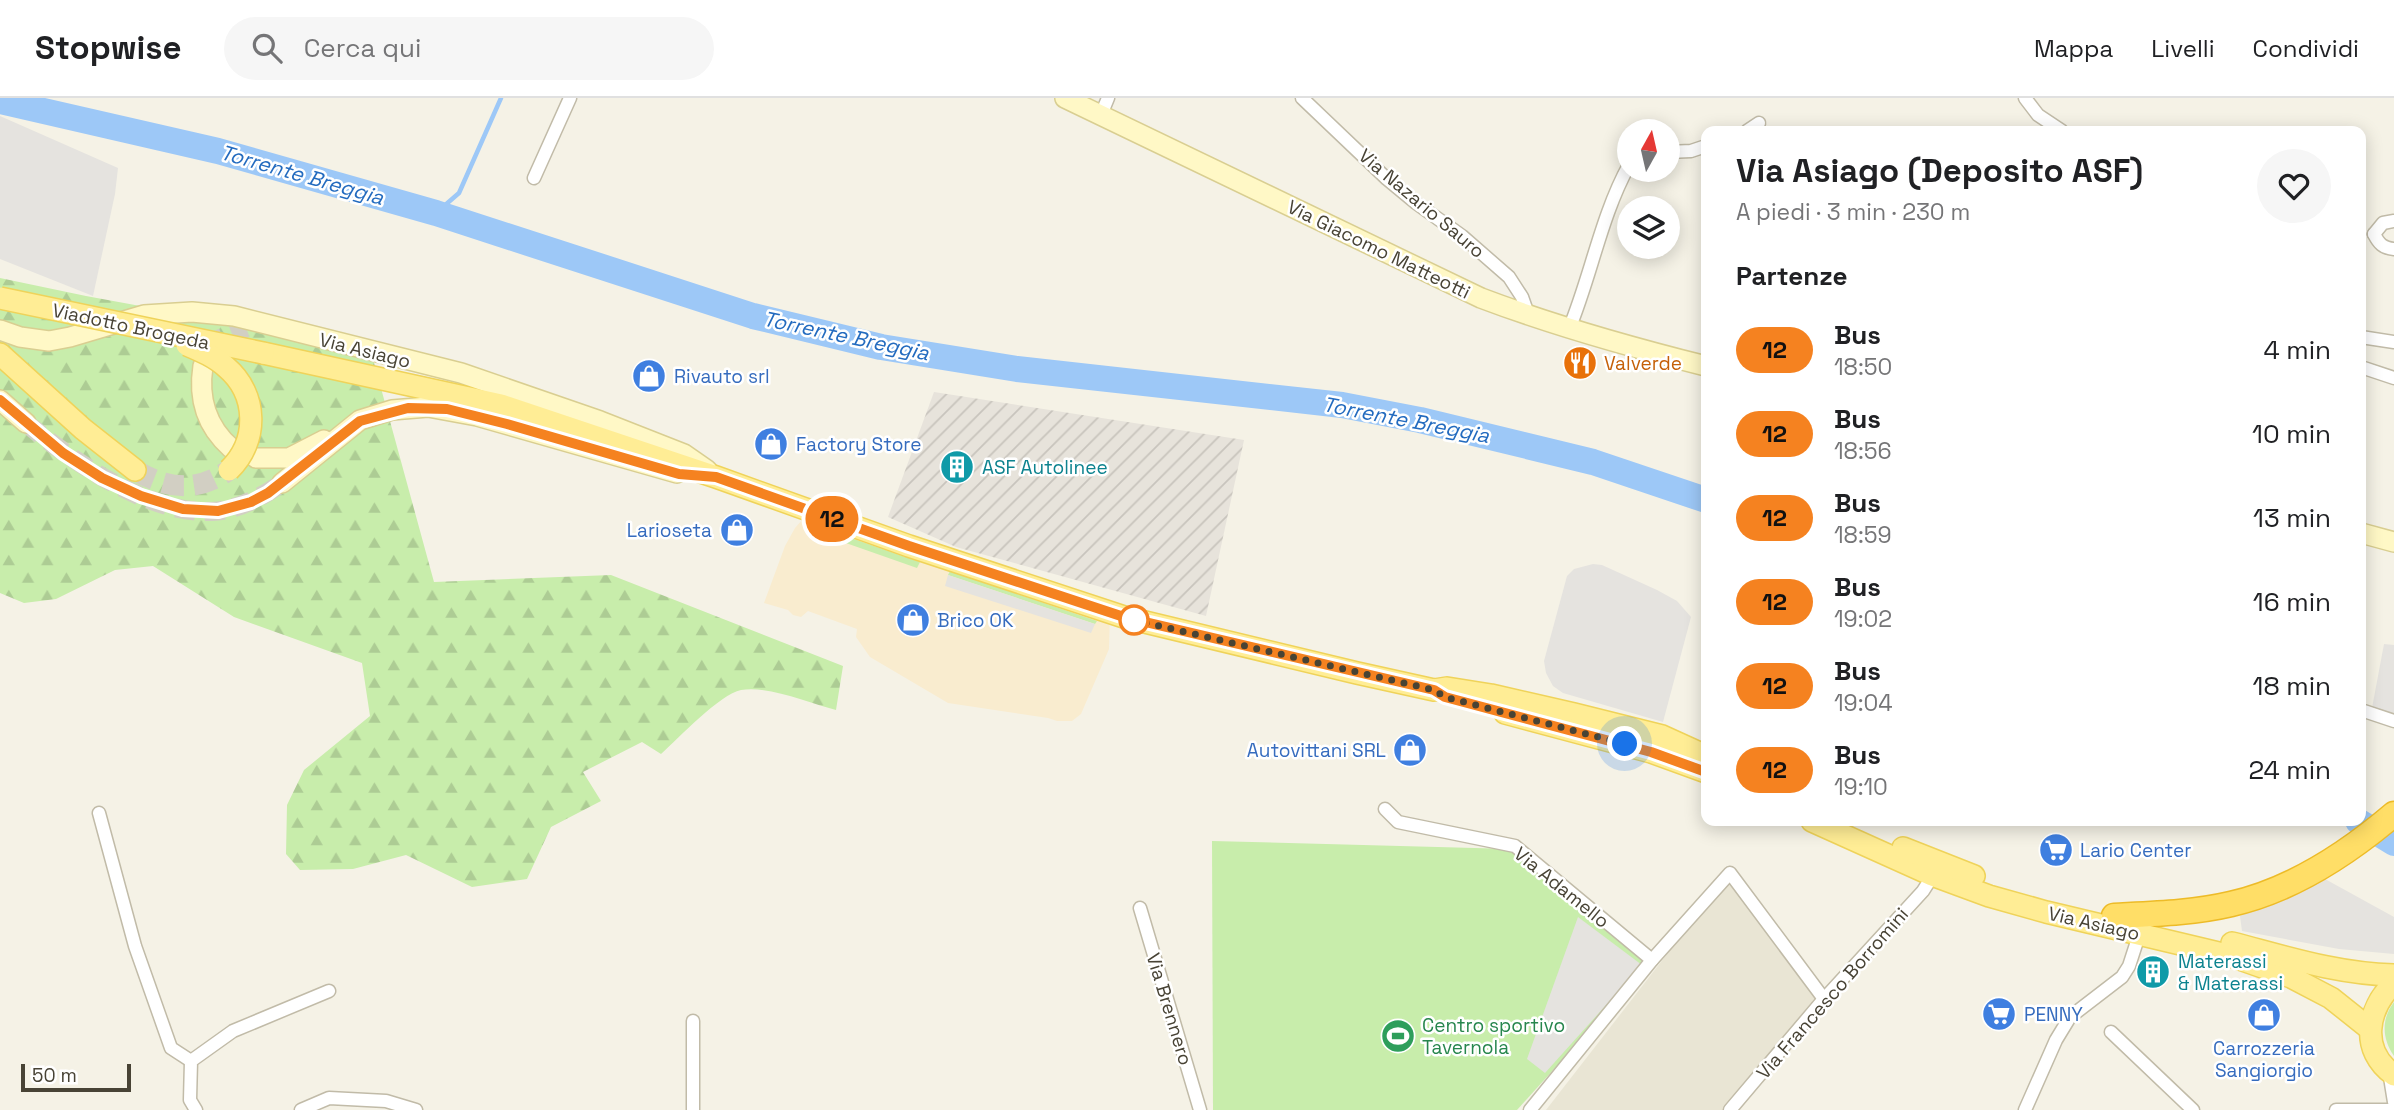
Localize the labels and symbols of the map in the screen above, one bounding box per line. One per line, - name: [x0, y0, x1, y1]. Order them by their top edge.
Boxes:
- north arrow: [1617, 119, 1680, 182]
- water label: Torrente Breggia: [217, 138, 388, 211]
- street label: Via Nazario Sauro: [1353, 143, 1490, 264]
- street label: Via Giacomo Matteotti: [1283, 194, 1475, 305]
- street label: Viadotto Brogeda: [50, 298, 212, 355]
- water label: Torrente Breggia: [761, 305, 932, 366]
- street label: Via Asiago: [317, 327, 413, 374]
- restaurant icon: Valverde: [1561, 344, 1599, 382]
- place label: Valverde: [1604, 351, 1682, 376]
- shop icon: Rivauto srl: [630, 357, 668, 395]
- place label: Rivauto srl: [674, 364, 770, 389]
- water label: Torrente Breggia: [1321, 390, 1492, 449]
- shop icon: Factory Store: [752, 425, 790, 463]
- place label: Factory Store: [796, 432, 921, 457]
- building icon: ASF Autolinee: [938, 448, 976, 486]
- place label: ASF Autolinee: [982, 455, 1108, 480]
- line badge: 12: [800, 496, 864, 542]
- shop icon: Larioseta: [718, 511, 756, 549]
- place label: Larioseta: [627, 518, 712, 543]
- shop icon: Brico OK: [894, 601, 932, 639]
- unlabelled marker: [1119, 605, 1149, 635]
- place label: Brico OK: [937, 608, 1014, 633]
- your location: [1607, 726, 1642, 761]
- shop icon: Autovittani SRL: [1391, 731, 1429, 769]
- place label: Autovittani SRL: [1247, 738, 1386, 763]
- supermarket icon: Lario Center: [2037, 831, 2075, 869]
- place label: Lario Center: [2080, 838, 2191, 863]
- street label: Via Adamello: [1509, 841, 1615, 934]
- street label: Via Asiago: [2046, 901, 2142, 946]
- street label: Via Francesco Borromini: [1751, 902, 1914, 1084]
- place label: Materassi & Materassi: [2178, 949, 2283, 996]
- street label: Via Brennero: [1141, 950, 1198, 1068]
- building icon: Materassi & Materassi: [2134, 953, 2172, 991]
- supermarket icon: PENNY: [1980, 995, 2018, 1033]
- shop icon: Carrozzeria Sangiorgio: [2245, 996, 2283, 1034]
- place label: PENNY: [2024, 1002, 2083, 1027]
- place label: Centro sportivo Tavernola: [1422, 1013, 1565, 1060]
- sports icon: Centro sportivo Tavernola: [1379, 1017, 1417, 1055]
- place label: Carrozzeria Sangiorgio: [2213, 1036, 2315, 1083]
- scale bar: [21, 1061, 131, 1093]

